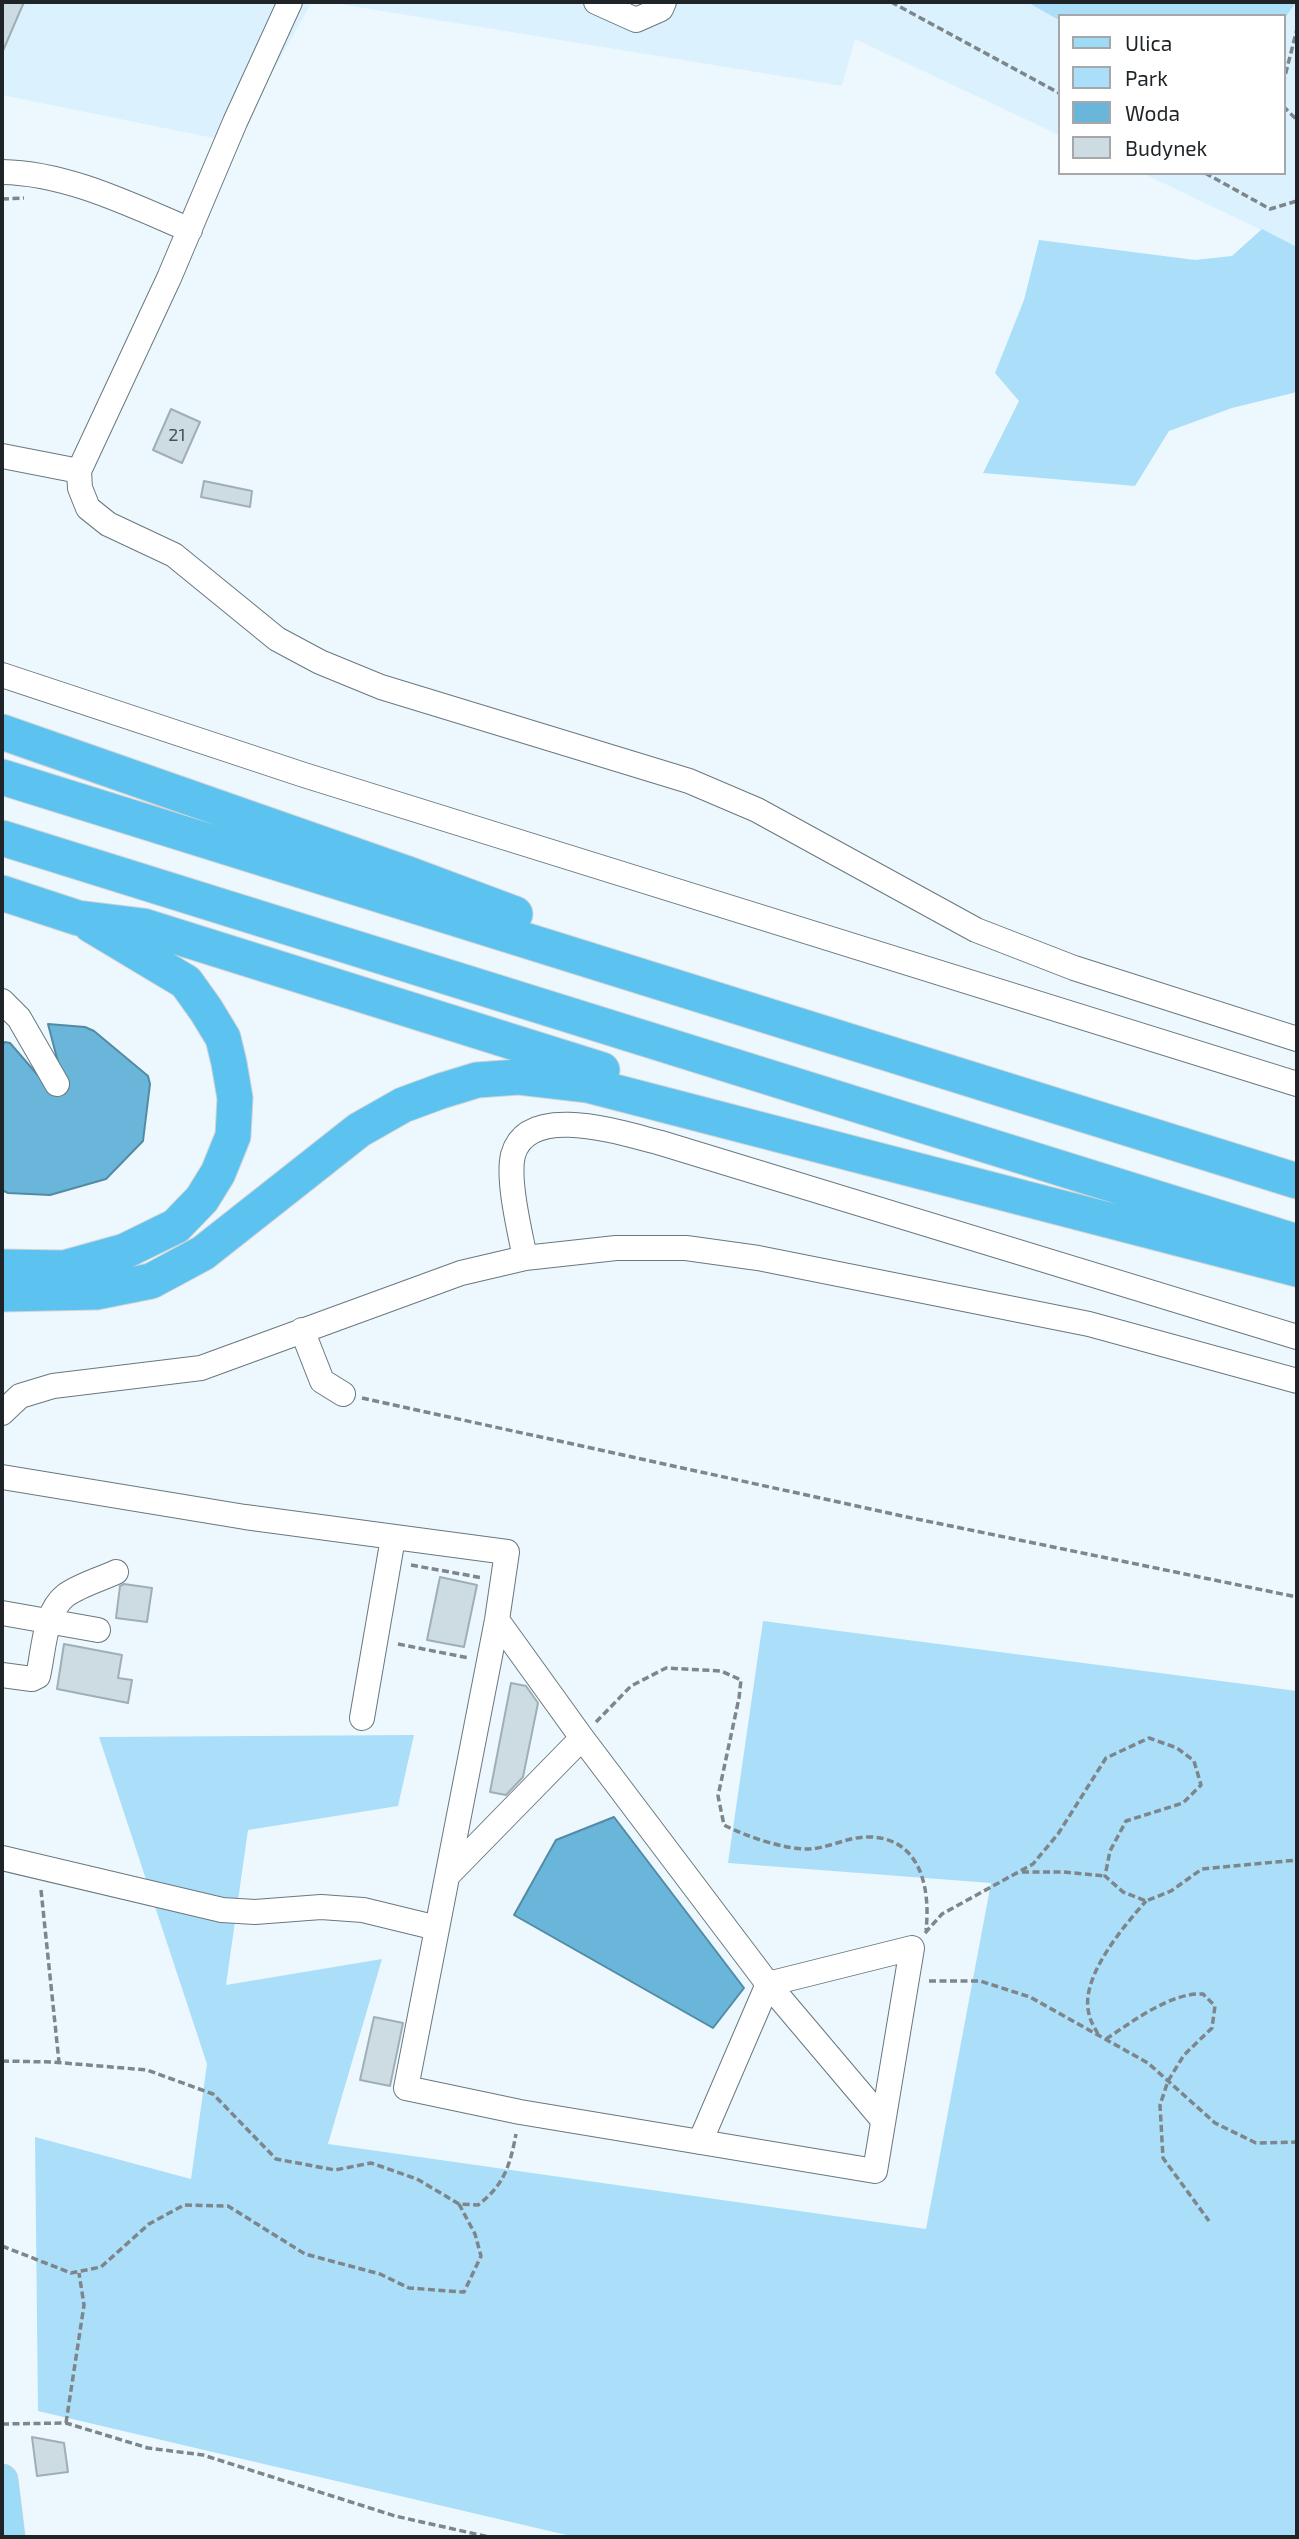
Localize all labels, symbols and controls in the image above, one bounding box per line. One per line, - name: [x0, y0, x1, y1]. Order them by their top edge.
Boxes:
- legend: [1058, 14, 1285, 175]
- text: Ulica: [1125, 30, 1172, 55]
- text: Park: [1125, 65, 1168, 90]
- text: Woda: [1125, 100, 1180, 125]
- text: Budynek: [1125, 135, 1207, 160]
- house number: 21: [168, 424, 186, 446]

